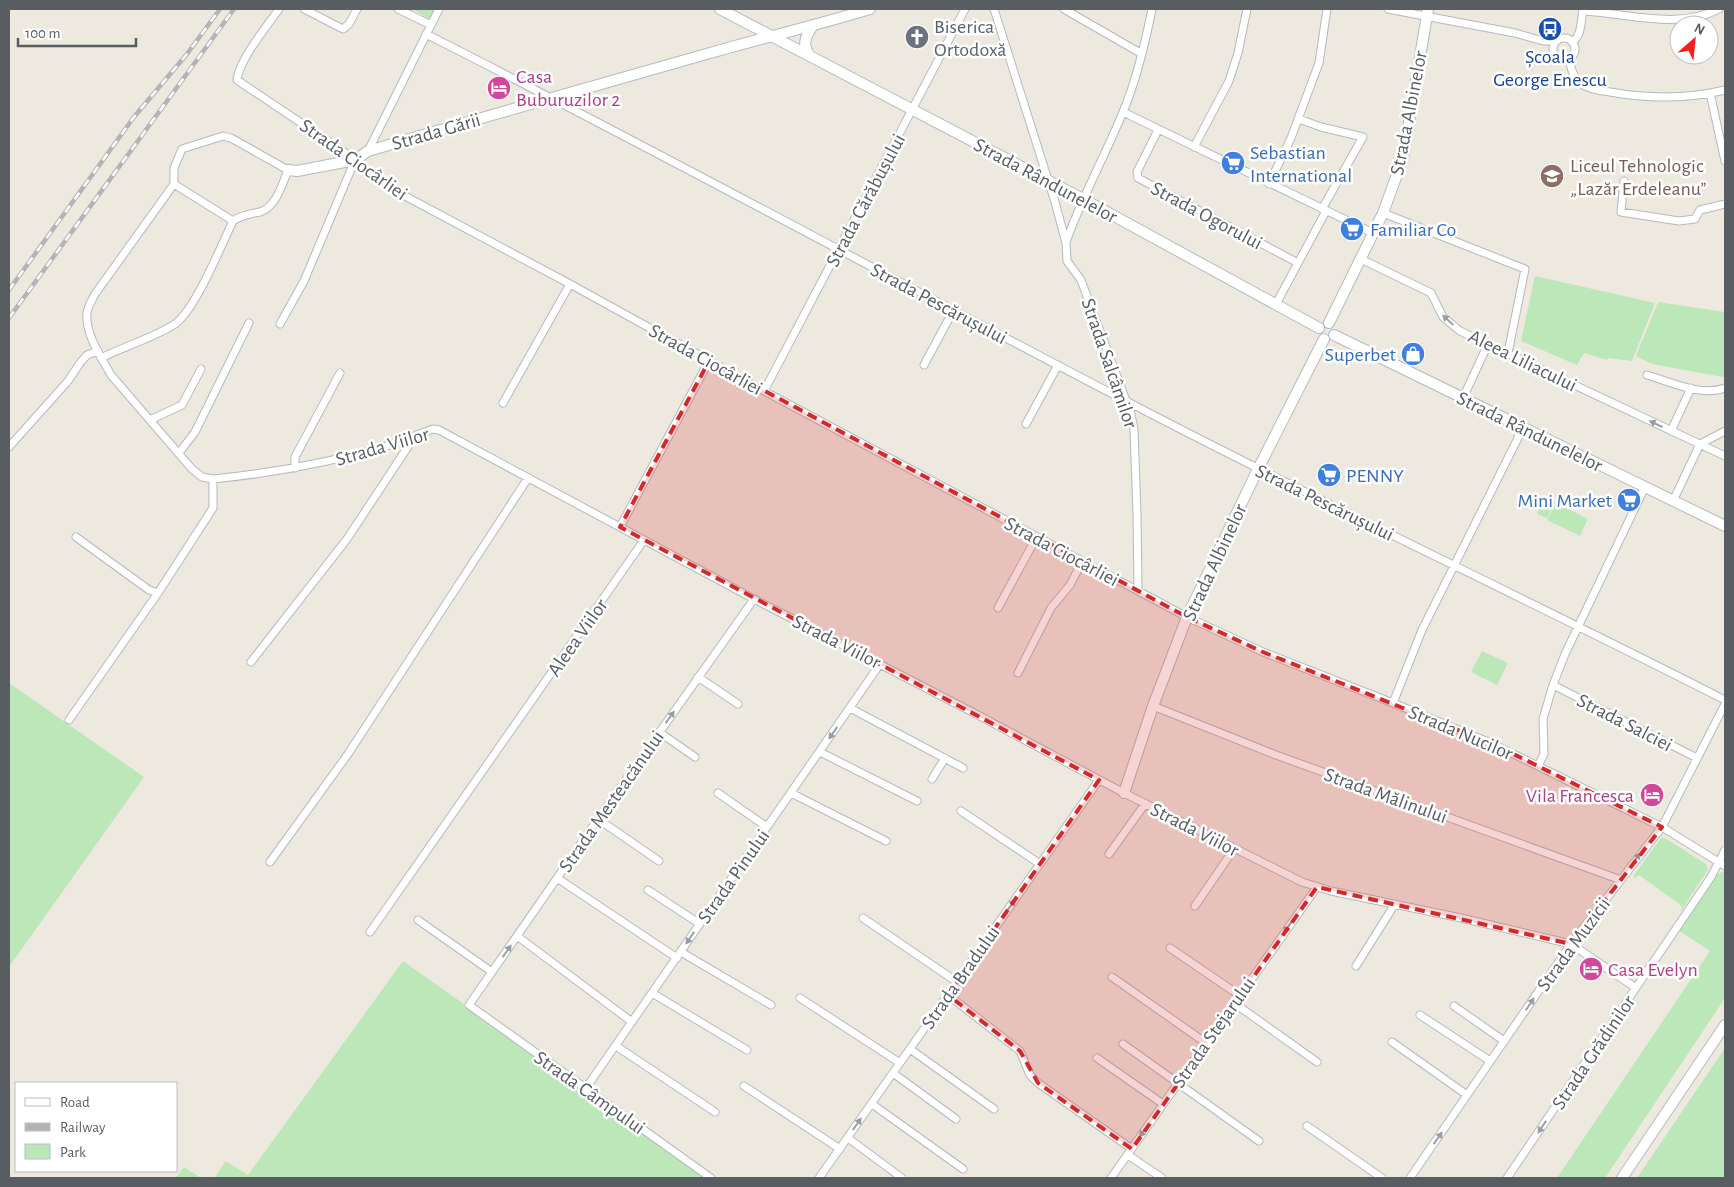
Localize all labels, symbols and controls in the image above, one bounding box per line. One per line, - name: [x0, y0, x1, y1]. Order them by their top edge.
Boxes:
- scale bar: [18, 15, 135, 47]
- north arrow: [1669, 15, 1719, 65]
- bus stop icon: Școala George Enescu: [1537, 16, 1563, 42]
- place label: Biserica Ortodoxă: [934, 17, 1006, 60]
- text: N: [1692, 21, 1707, 38]
- church icon: Biserica Ortodoxă: [904, 24, 930, 50]
- text: 100 m: [25, 26, 60, 41]
- place label: Școala George Enescu: [1493, 47, 1607, 90]
- street label: Strada Albinelor: [1387, 49, 1431, 177]
- place label: Casa Buburuzilor 2: [516, 67, 620, 110]
- hotel icon: Casa Buburuzilor 2: [486, 75, 512, 101]
- street label: Strada Gării: [390, 110, 483, 154]
- street label: Strada Ciocârliei: [296, 115, 411, 204]
- street label: Strada Cărăbușului: [822, 131, 910, 271]
- street label: Strada Rândunelelor: [970, 135, 1121, 227]
- place label: Sebastian International: [1250, 143, 1352, 186]
- supermarket icon: Sebastian International: [1220, 150, 1246, 176]
- place label: Liceul Tehnologic „Lazăr Erdeleanu”: [1570, 156, 1706, 199]
- school or university icon: Liceul Tehnologic „Lazăr Erdeleanu”: [1539, 163, 1565, 189]
- street label: Strada Ogorului: [1148, 178, 1265, 254]
- supermarket icon: Familiar Co: [1339, 216, 1365, 242]
- place label: Familiar Co: [1370, 220, 1456, 240]
- street label: Strada Pescărușului: [867, 260, 1010, 349]
- street label: Strada Salcâmilor: [1077, 296, 1141, 431]
- one-way arrow: [1442, 314, 1454, 326]
- street label: Strada Ciocârliei: [646, 321, 766, 399]
- street label: Aleea Liliacului: [1465, 326, 1580, 396]
- shop icon: Superbet: [1400, 341, 1426, 367]
- place label: Superbet: [1325, 345, 1397, 365]
- street label: Strada Rândunelelor: [1454, 388, 1606, 476]
- one-way arrow: [1649, 419, 1663, 427]
- street label: Strada Viilor: [333, 424, 432, 470]
- street label: Strada Pescărușului: [1252, 461, 1397, 546]
- supermarket icon: PENNY: [1316, 462, 1342, 488]
- place label: PENNY: [1346, 466, 1404, 486]
- supermarket icon: Mini Market: [1616, 487, 1642, 513]
- place label: Mini Market: [1517, 491, 1613, 511]
- street label: Strada Albinelor: [1179, 500, 1251, 624]
- street label: Strada Ciocârliei: [1001, 513, 1122, 590]
- street label: Aleea Viilor: [544, 595, 612, 680]
- street label: Strada Viilor: [789, 611, 884, 673]
- street label: Strada Salciei: [1574, 690, 1675, 755]
- street label: Strada Nucilor: [1405, 702, 1516, 764]
- one-way arrow: [665, 710, 675, 724]
- one-way arrow: [828, 726, 838, 740]
- street label: Strada Mesteacănului: [556, 727, 668, 876]
- street label: Strada Mălinului: [1321, 764, 1450, 827]
- hotel icon: Vila Francesca: [1639, 782, 1665, 808]
- place label: Vila Francesca: [1526, 786, 1634, 806]
- street label: Strada Viilor: [1147, 799, 1242, 861]
- street label: Strada Pinului: [694, 826, 774, 927]
- one-way arrow: [1631, 852, 1641, 866]
- street label: Strada Muzicii: [1533, 894, 1614, 995]
- one-way arrow: [1006, 898, 1016, 912]
- one-way arrow: [1283, 920, 1294, 933]
- street label: Strada Bradului: [918, 922, 1004, 1033]
- one-way arrow: [685, 932, 695, 945]
- one-way arrow: [502, 944, 512, 958]
- hotel icon: Casa Evelyn: [1578, 956, 1604, 982]
- place label: Casa Evelyn: [1608, 960, 1698, 980]
- street label: Strada Stejarului: [1168, 974, 1259, 1092]
- street label: Strada Grădinilor: [1548, 992, 1640, 1113]
- one-way arrow: [1525, 997, 1535, 1011]
- street label: Strada Câmpului: [530, 1047, 648, 1138]
- legend: [15, 1082, 178, 1172]
- text: Road: [60, 1095, 90, 1110]
- one-way arrow: [852, 1117, 862, 1131]
- text: Railway: [60, 1120, 106, 1135]
- one-way arrow: [1537, 1120, 1547, 1134]
- one-way arrow: [1139, 1124, 1149, 1138]
- one-way arrow: [1433, 1131, 1443, 1145]
- text: Park: [60, 1145, 86, 1160]

